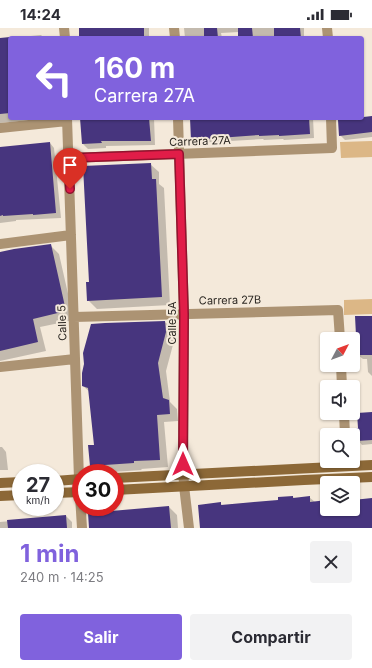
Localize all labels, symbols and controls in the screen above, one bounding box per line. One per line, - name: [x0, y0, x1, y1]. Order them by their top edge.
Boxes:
- text: 14:24: [20, 5, 61, 24]
- text: 160 m: [94, 51, 175, 85]
- icon: left: [28, 52, 80, 104]
- text: Carrera 27A: [94, 85, 195, 106]
- street label: Carrera 27A: [169, 133, 231, 149]
- pin: [53, 148, 87, 189]
- icon: arrive: [59, 154, 81, 176]
- street label: Carrera 27B: [199, 292, 261, 308]
- street label: Calle 5A: [165, 301, 179, 345]
- street label: Calle 5: [54, 305, 70, 341]
- north arrow: [320, 332, 360, 372]
- map controls: [320, 332, 360, 516]
- button: sound: [320, 380, 360, 420]
- button: search: [320, 428, 360, 468]
- position arrow: [162, 443, 204, 485]
- speed limit sign: 30: [72, 464, 124, 516]
- text: 27: [26, 473, 50, 497]
- button: layers: [320, 476, 360, 516]
- text: km/h: [26, 494, 50, 506]
- text: 1 min: [20, 539, 79, 568]
- button: close: [310, 541, 352, 583]
- text: 240 m · 14:25: [20, 569, 104, 585]
- button: Salir: [20, 614, 182, 660]
- button: Compartir: [190, 614, 352, 660]

